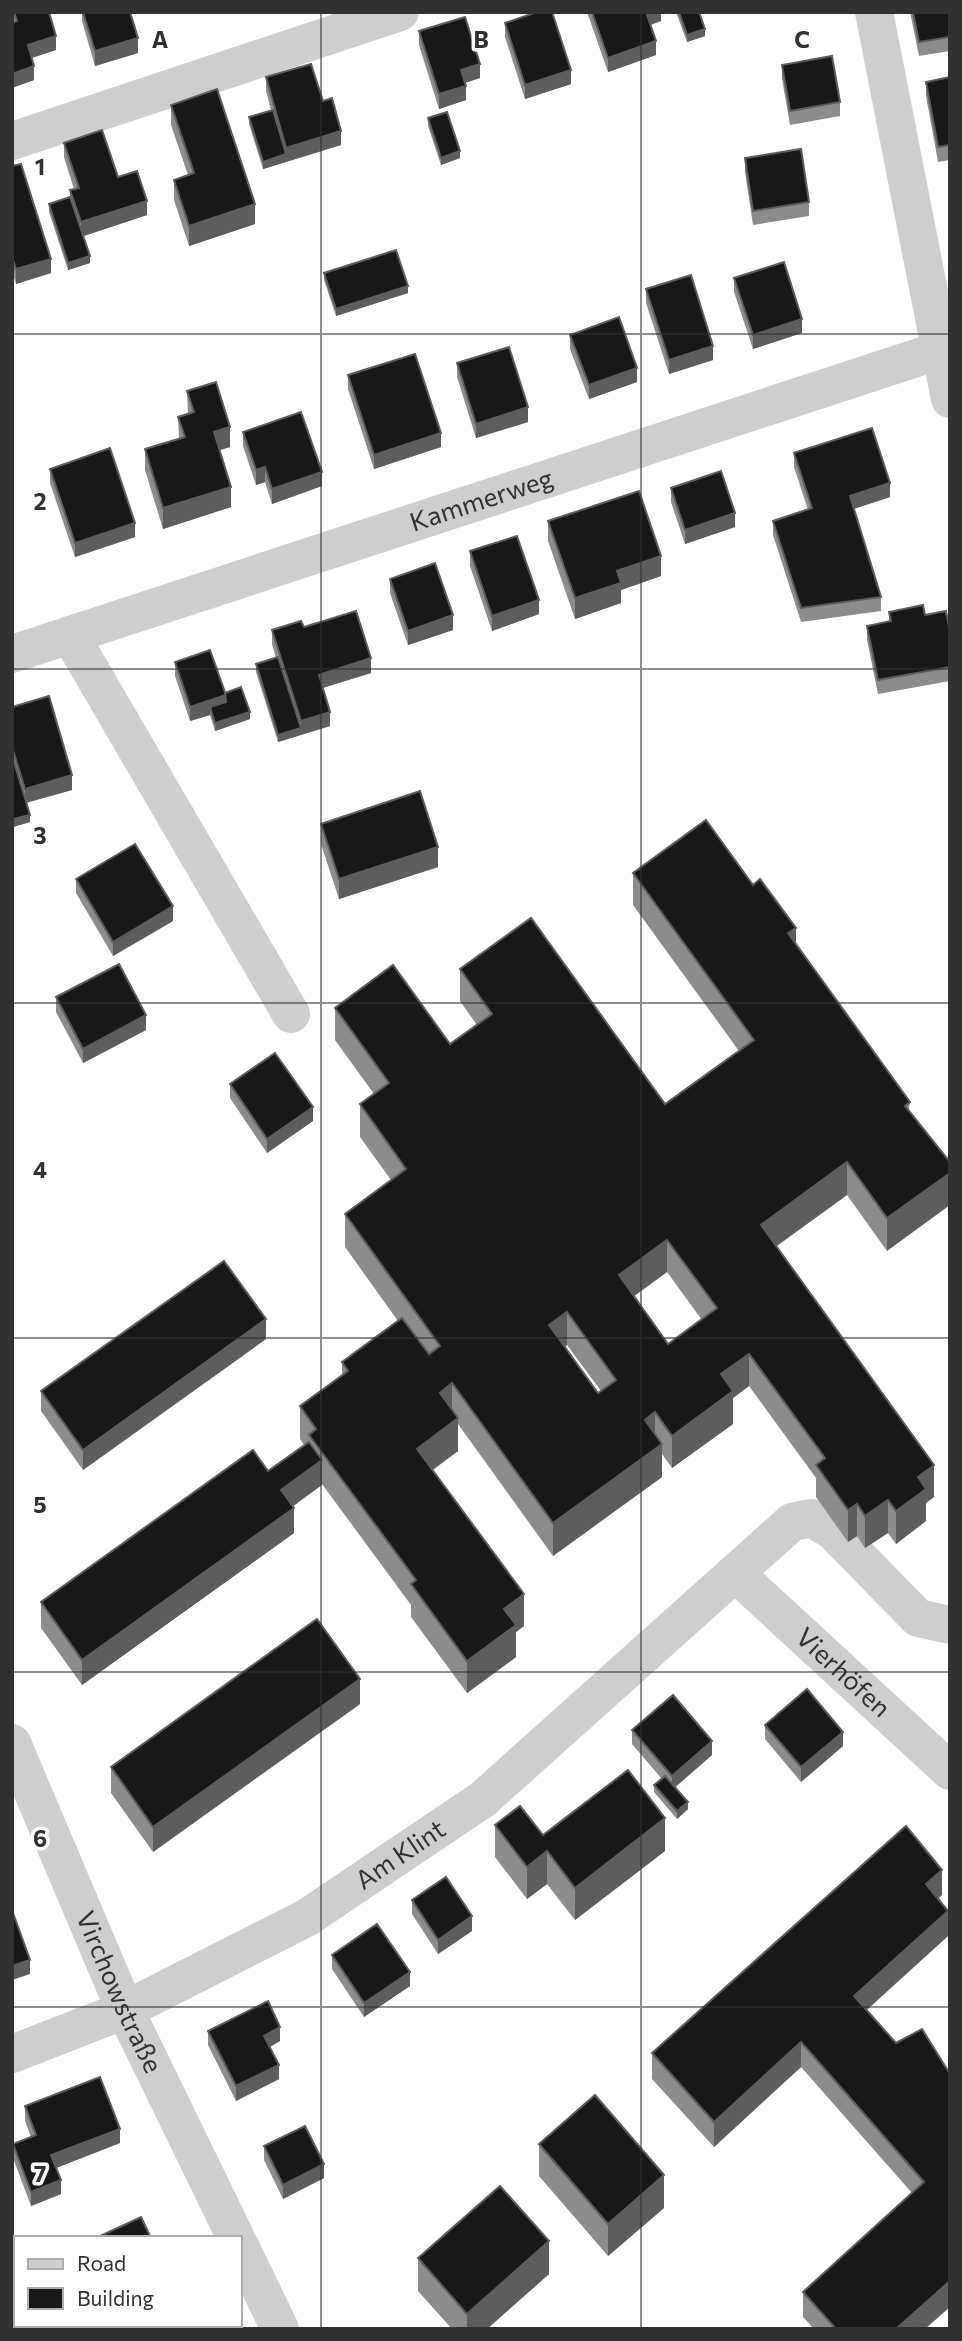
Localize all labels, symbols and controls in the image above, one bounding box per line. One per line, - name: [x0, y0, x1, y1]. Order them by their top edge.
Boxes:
- text: A: [152, 25, 169, 53]
- text: B: [473, 25, 489, 53]
- text: C: [794, 25, 810, 53]
- text: 1: [35, 152, 45, 180]
- street label: Kammerweg: [406, 461, 557, 537]
- text: 2: [33, 487, 47, 515]
- text: 3: [33, 821, 47, 849]
- text: 4: [33, 1155, 47, 1183]
- text: 5: [33, 1490, 47, 1518]
- street label: Vierhöfen: [791, 1620, 898, 1723]
- street label: Am Klint: [349, 1812, 451, 1895]
- text: 6: [33, 1824, 47, 1852]
- street label: Virchowstraße: [71, 1906, 170, 2077]
- text: 7: [34, 2159, 46, 2187]
- legend: [14, 2236, 242, 2327]
- text: Road: [77, 2250, 126, 2275]
- text: Building: [77, 2285, 154, 2310]

